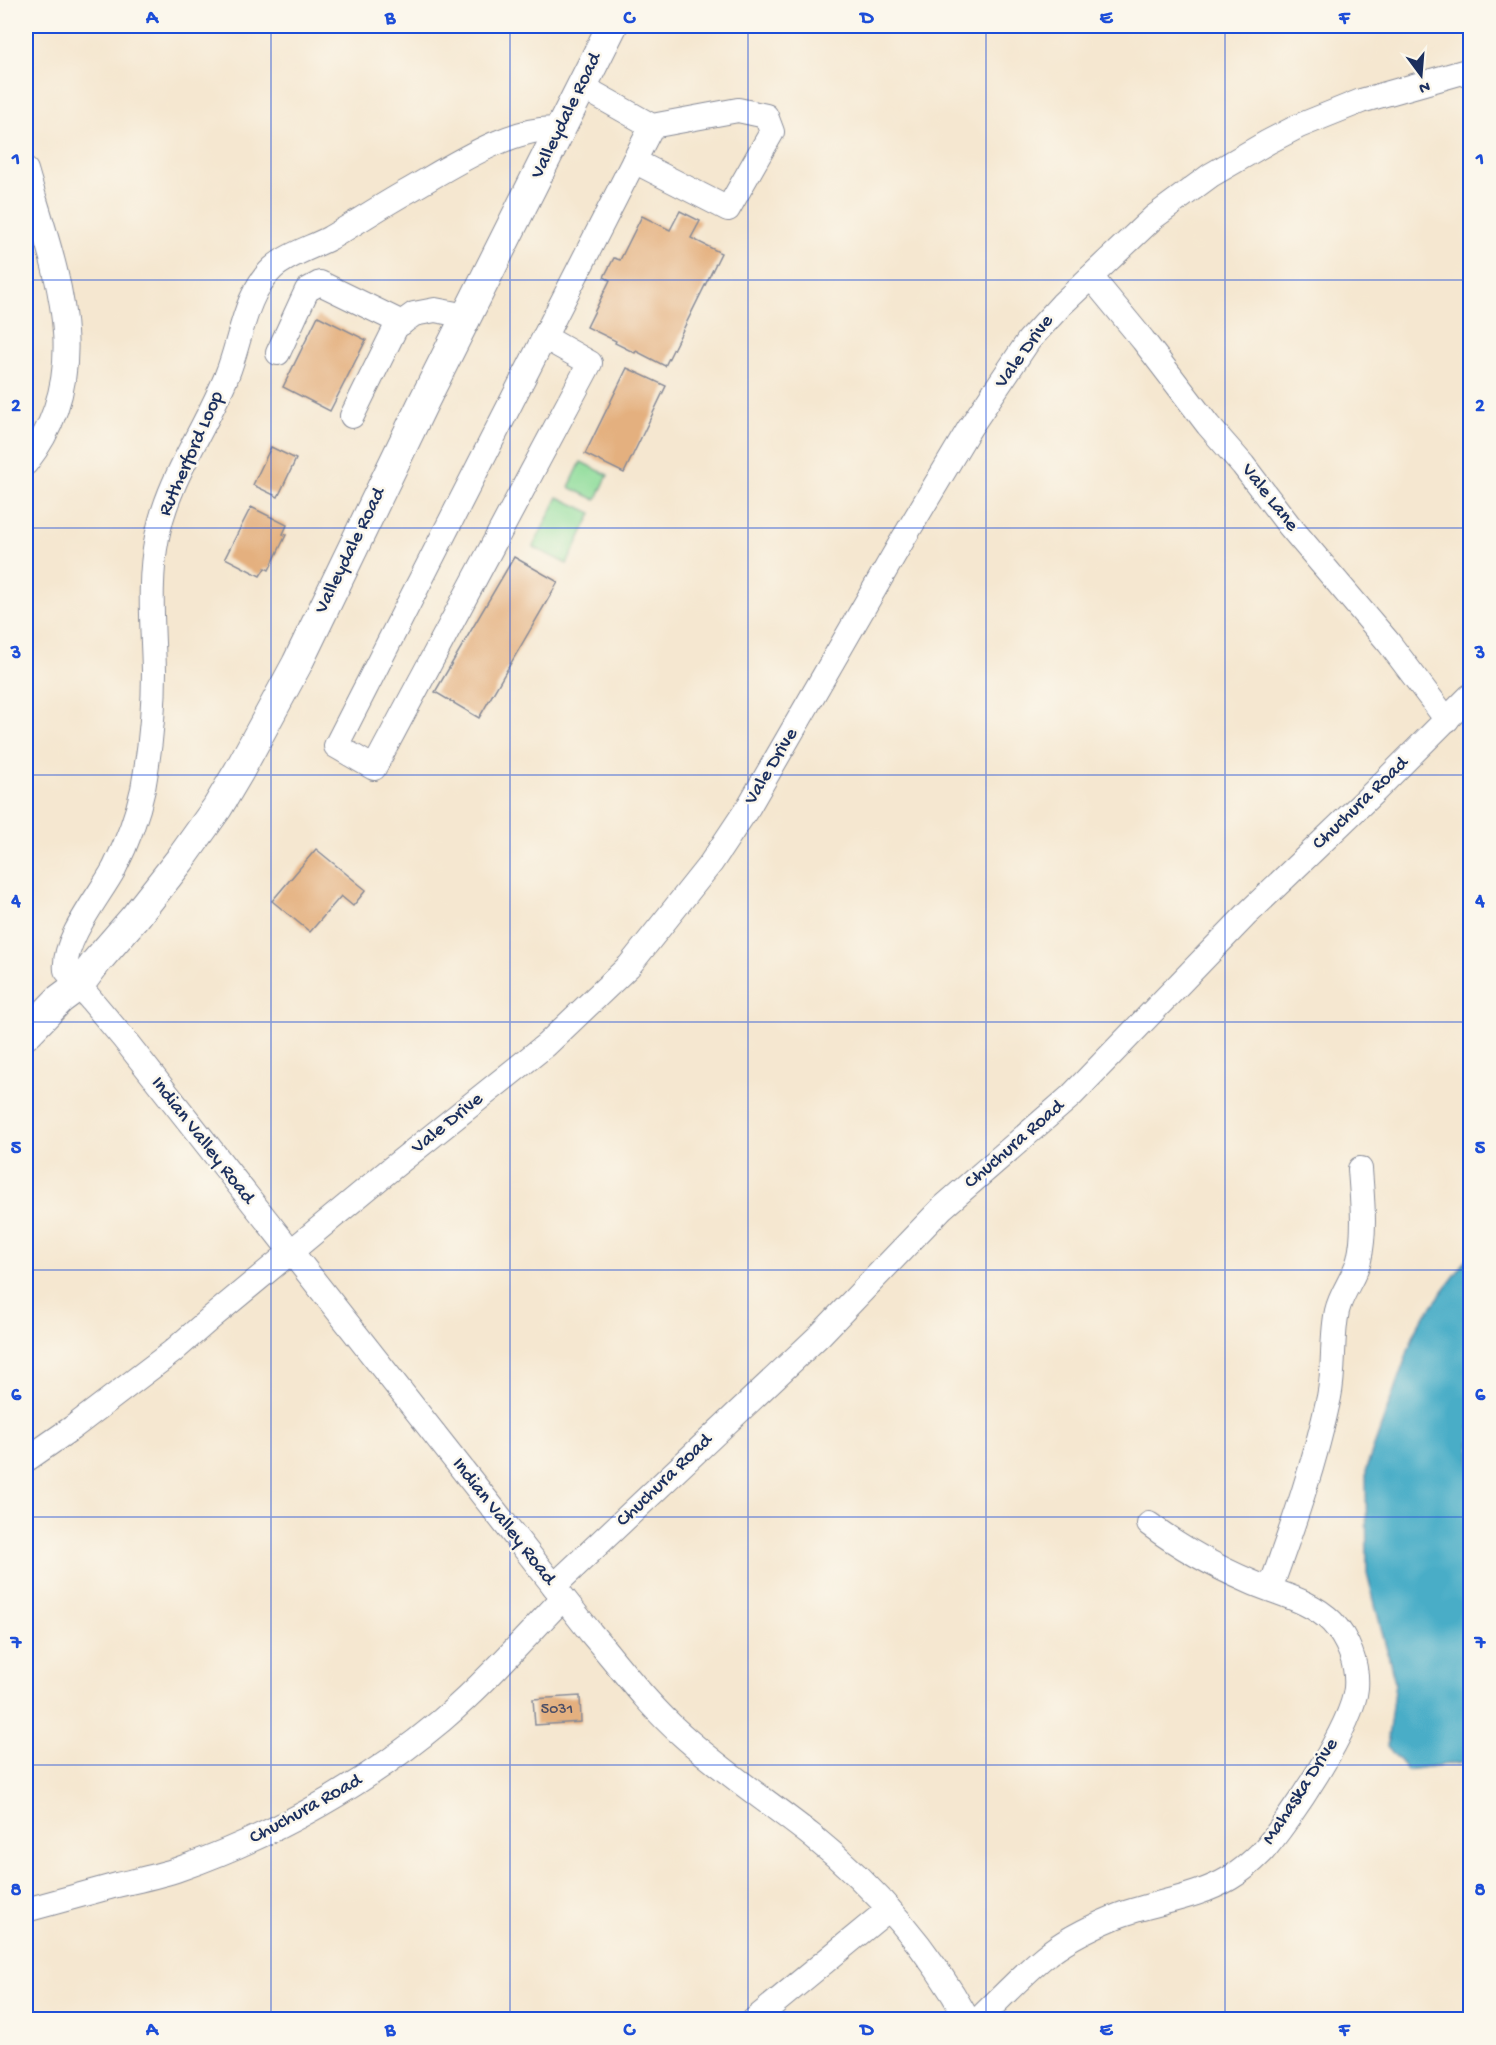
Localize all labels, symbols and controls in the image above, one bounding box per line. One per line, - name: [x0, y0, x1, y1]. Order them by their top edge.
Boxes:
- text: A: [145, 8, 160, 31]
- text: B: [384, 8, 396, 31]
- text: C: [623, 8, 637, 31]
- text: D: [858, 8, 874, 31]
- text: E: [1100, 8, 1114, 31]
- text: F: [1338, 8, 1351, 31]
- north arrow: [1391, 45, 1451, 105]
- street label: Valleydale Road: [526, 47, 608, 184]
- text: N: [1416, 75, 1432, 97]
- text: 1: [11, 149, 20, 172]
- text: 1: [1475, 149, 1484, 172]
- street label: Vale Drive: [990, 310, 1060, 394]
- street label: Rutherford Loop: [154, 388, 230, 520]
- text: 2: [11, 396, 21, 419]
- text: 2: [1475, 396, 1485, 419]
- street label: Vale Lane: [1235, 459, 1303, 537]
- street label: Valleydale Road: [310, 482, 392, 619]
- text: 3: [10, 643, 21, 666]
- text: 3: [1474, 643, 1485, 666]
- street label: Vale Drive: [740, 724, 804, 810]
- street label: Chuchura Road: [1308, 751, 1415, 856]
- text: 4: [10, 891, 21, 914]
- text: 4: [1474, 891, 1485, 914]
- street label: Indian Valley Road: [145, 1073, 260, 1211]
- street label: Vale Drive: [407, 1088, 489, 1160]
- street label: Chuchura Road: [960, 1094, 1071, 1195]
- text: 5: [11, 1138, 22, 1161]
- text: 5: [1475, 1138, 1486, 1161]
- text: 6: [11, 1385, 22, 1408]
- text: 6: [1475, 1385, 1486, 1408]
- street label: Chuchura Road: [612, 1428, 719, 1533]
- street label: Indian Valley Road: [446, 1454, 561, 1592]
- text: 7: [10, 1633, 23, 1656]
- text: 7: [1474, 1633, 1487, 1656]
- house number: 5031: [541, 1701, 573, 1720]
- street label: Mahaska Drive: [1258, 1734, 1344, 1850]
- street label: Chuchura Road: [246, 1769, 368, 1850]
- text: 8: [11, 1880, 22, 1903]
- text: 8: [1475, 1880, 1486, 1903]
- text: A: [145, 2020, 160, 2043]
- text: B: [384, 2020, 396, 2043]
- text: C: [623, 2020, 637, 2043]
- text: D: [858, 2020, 874, 2043]
- text: E: [1100, 2020, 1114, 2043]
- text: F: [1338, 2020, 1351, 2043]

